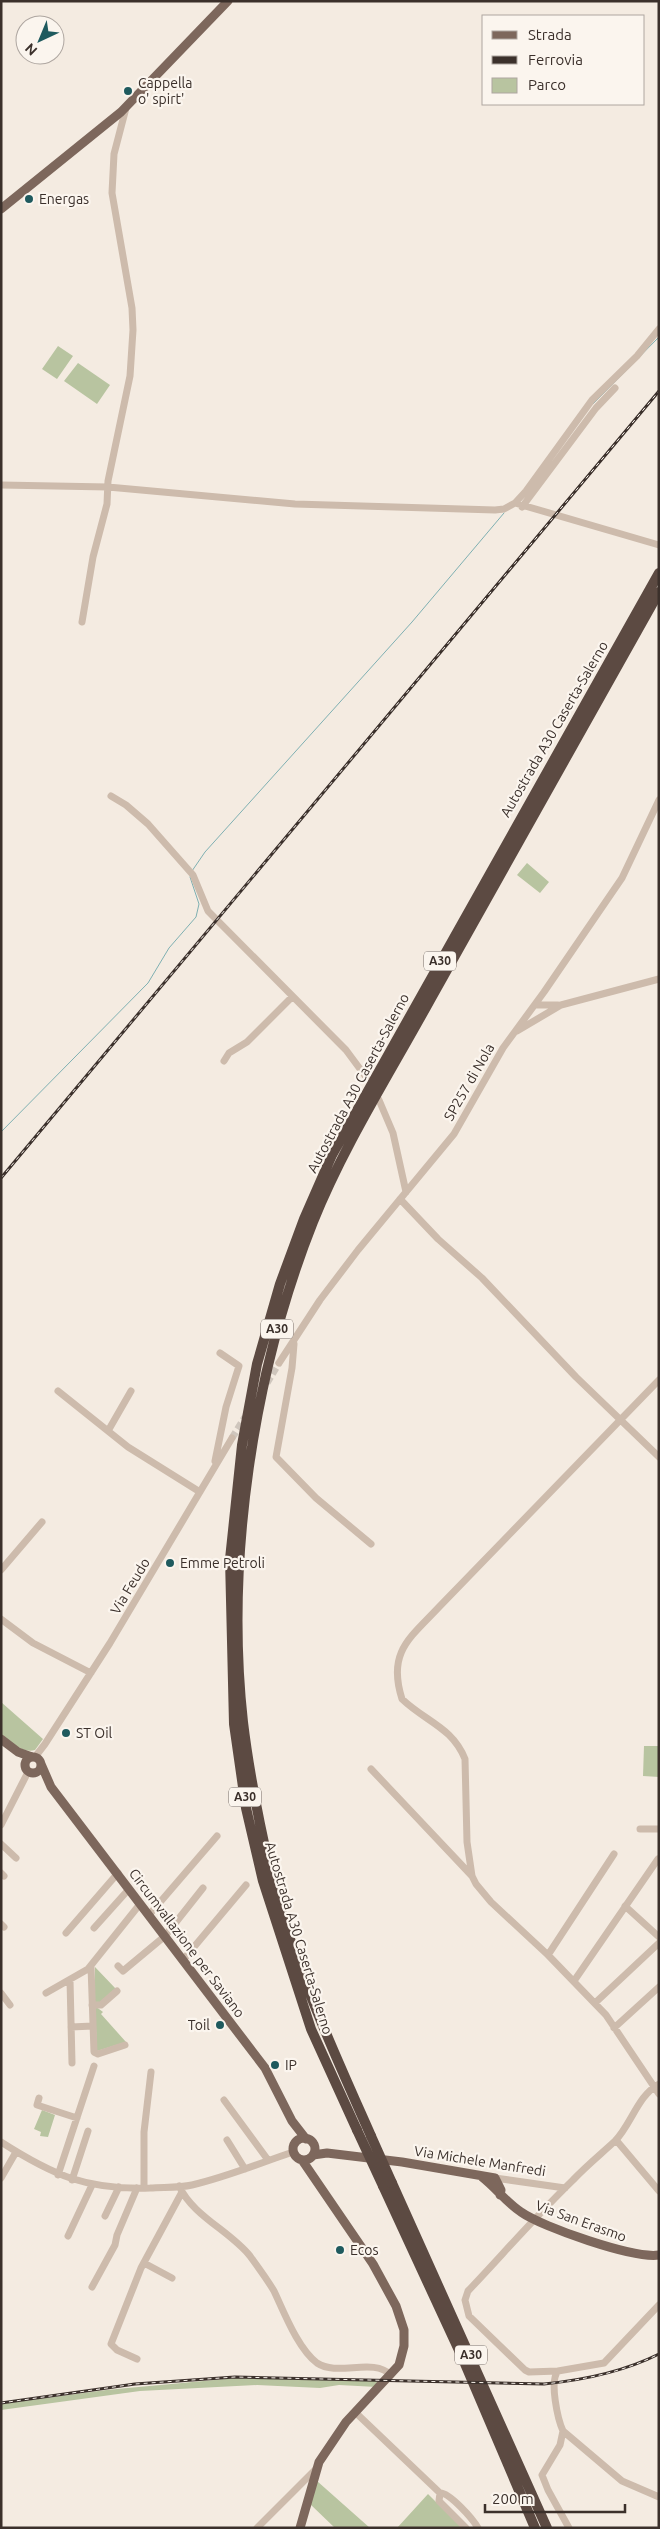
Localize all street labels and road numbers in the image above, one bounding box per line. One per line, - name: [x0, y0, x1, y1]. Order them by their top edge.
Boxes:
- street label: Autostrada A30 Caserta-Salerno: [497, 638, 611, 820]
- road number: A30: [424, 951, 456, 970]
- street label: Autostrada A30 Caserta-Salerno: [304, 991, 412, 1175]
- street label: SP257 di Nola: [440, 1041, 498, 1123]
- road number: A30: [261, 1320, 293, 1338]
- street label: Via Feudo: [107, 1555, 153, 1617]
- road number: A30: [229, 1788, 261, 1806]
- street label: Autostrada A30 Caserta-Salerno: [262, 1840, 336, 2036]
- street label: Circumvallazione per Saviano: [126, 1866, 248, 2020]
- street label: Via Michele Manfredi: [413, 2143, 547, 2179]
- street label: Via San Erasmo: [533, 2197, 629, 2245]
- road number: A30: [455, 2346, 487, 2364]

